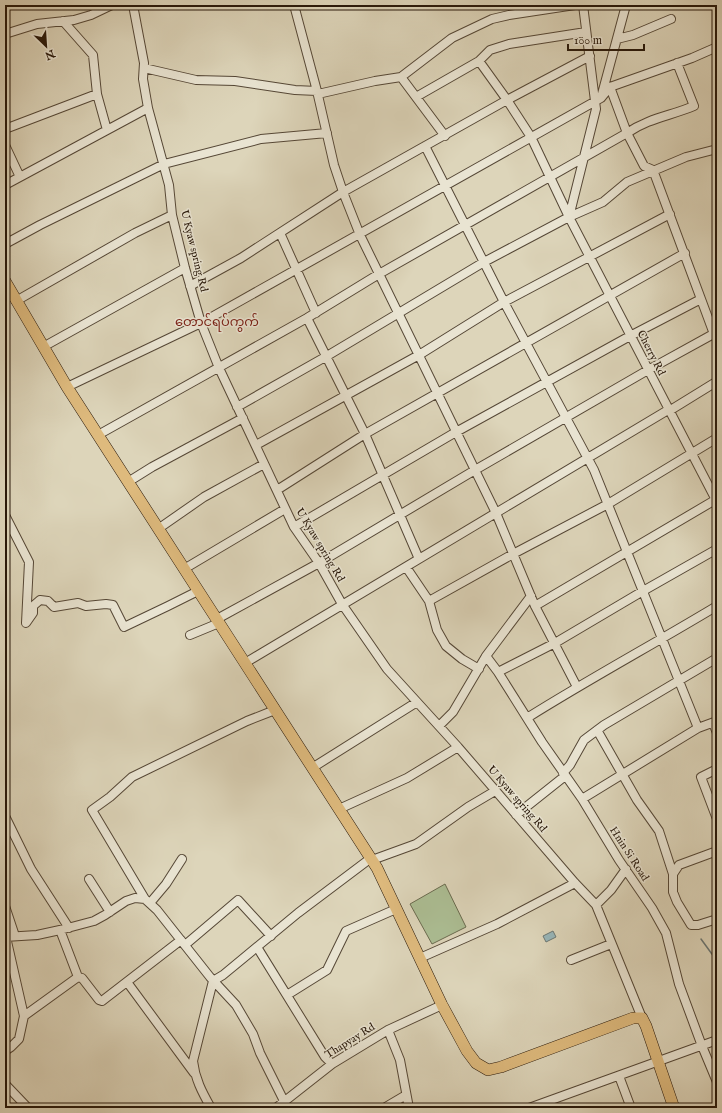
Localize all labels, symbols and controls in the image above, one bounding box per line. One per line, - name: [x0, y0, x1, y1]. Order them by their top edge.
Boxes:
- north arrow: [26, 26, 66, 66]
- scale bar: [568, 26, 644, 52]
- text: 100 m: [574, 33, 602, 48]
- text: N: [42, 45, 58, 63]
- street label: U Kyaw spring Rd: [177, 209, 211, 293]
- district label: တောင်ရပ်ကွက်: [175, 313, 259, 332]
- street label: Cherry Rd: [634, 328, 668, 378]
- street label: U Kyaw spring Rd: [292, 506, 348, 585]
- street label: U Kyaw spring Rd: [484, 763, 550, 835]
- street label: Hnin Si Road: [606, 824, 652, 884]
- street label: Thapyay Rd: [322, 1020, 378, 1062]

